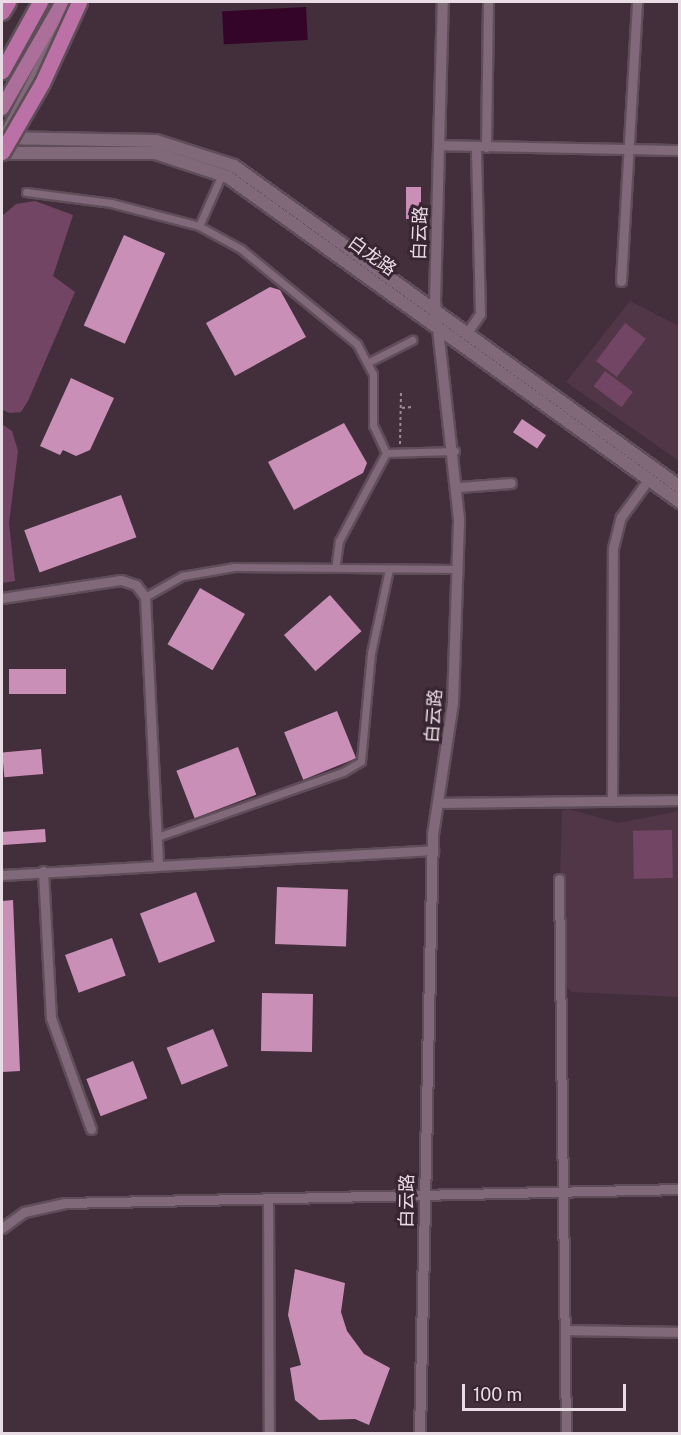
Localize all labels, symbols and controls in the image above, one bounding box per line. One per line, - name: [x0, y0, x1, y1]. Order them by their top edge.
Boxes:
- street label: 白云路: [408, 206, 432, 260]
- street label: 白龙路: [344, 231, 400, 281]
- street label: 白云路: [421, 688, 447, 744]
- street label: 白云路: [396, 1174, 418, 1228]
- scale bar: [465, 1372, 628, 1410]
- text: 100 m: [473, 1384, 522, 1405]

